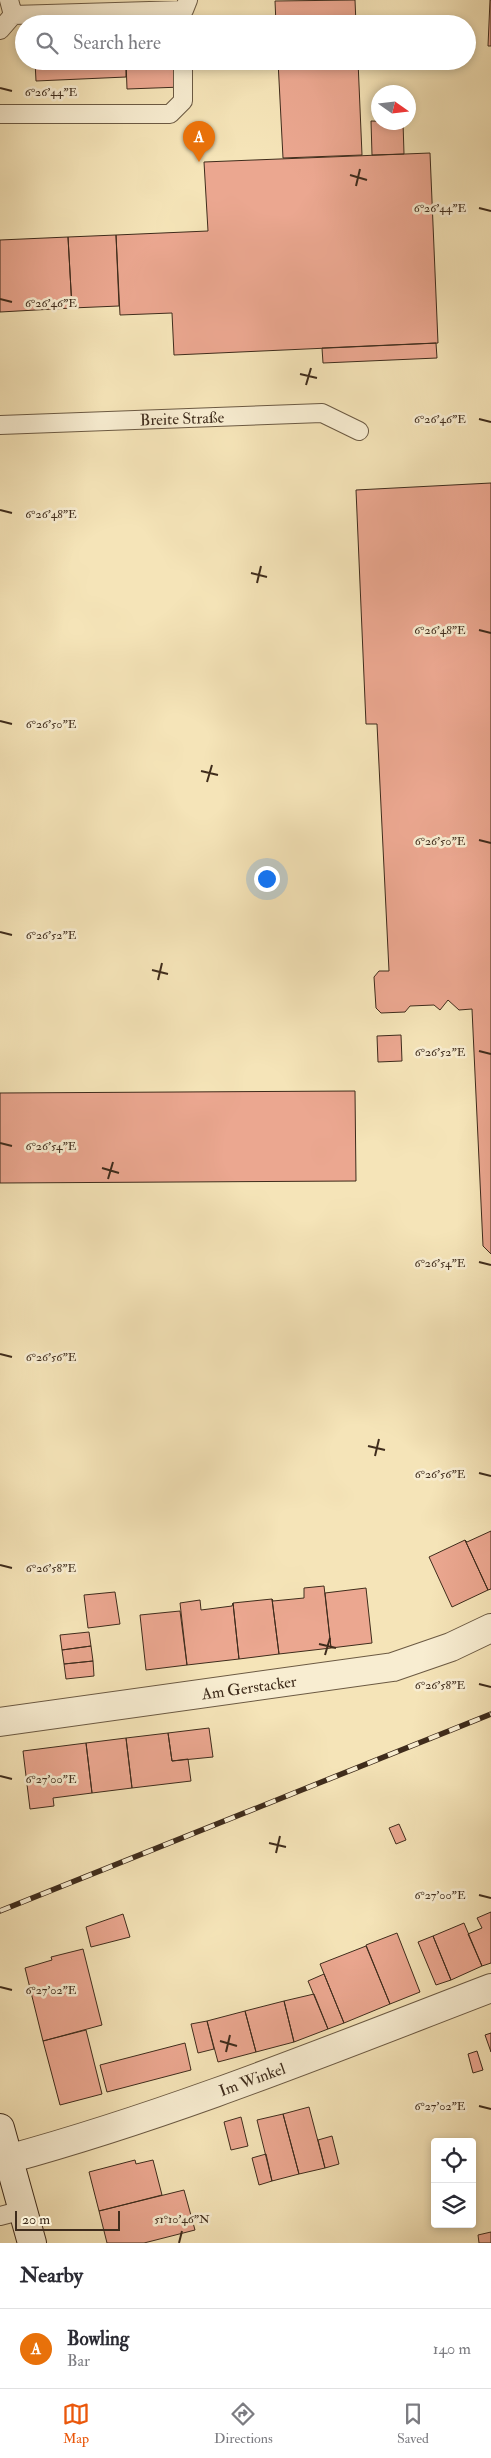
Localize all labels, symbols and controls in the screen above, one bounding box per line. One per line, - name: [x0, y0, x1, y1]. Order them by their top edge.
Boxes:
- search box: [15, 15, 476, 70]
- icon: search: [33, 29, 61, 57]
- text: Search here: [73, 31, 161, 55]
- text: 6°26'44"E: [25, 85, 78, 100]
- north arrow: [371, 85, 416, 130]
- pin: A: [183, 121, 215, 162]
- text: 6°26'44"E: [414, 201, 467, 216]
- text: 6°26'46"E: [25, 296, 77, 311]
- street label: Breite Straße: [140, 408, 225, 430]
- text: 6°26'46"E: [414, 412, 466, 427]
- text: 6°26'48"E: [25, 507, 77, 522]
- text: 6°26'48"E: [414, 623, 466, 638]
- text: 6°26'50"E: [26, 717, 77, 732]
- text: 6°26'50"E: [415, 834, 466, 849]
- your location: [254, 866, 280, 892]
- text: 6°26'52"E: [26, 928, 77, 943]
- text: 6°26'52"E: [415, 1045, 466, 1060]
- text: 6°26'54"E: [26, 1139, 77, 1154]
- text: 6°26'54"E: [415, 1256, 466, 1271]
- text: 6°26'56"E: [26, 1350, 77, 1365]
- text: 6°26'56"E: [415, 1467, 466, 1482]
- text: 6°26'58"E: [26, 1561, 76, 1576]
- street label: Am Gerstacker: [199, 1671, 298, 1705]
- text: 6°26'58"E: [415, 1678, 465, 1693]
- text: 6°27'00"E: [25, 1772, 77, 1787]
- text: 6°27'00"E: [414, 1888, 466, 1903]
- text: 6°27'02"E: [25, 1983, 77, 1998]
- street label: Im Winkel: [216, 2059, 288, 2101]
- text: 6°27'02"E: [414, 2099, 466, 2114]
- map controls: [431, 2138, 476, 2228]
- button: locate: [431, 2138, 476, 2183]
- button: layers: [431, 2183, 476, 2228]
- scale bar: [15, 2208, 120, 2231]
- text: 20 m: [22, 2211, 50, 2228]
- text: 51°10'46"N: [154, 2212, 210, 2227]
- text: Nearby: [20, 2262, 83, 2289]
- text: Bowling: [67, 2327, 129, 2351]
- text: A: [31, 2339, 41, 2359]
- text: 140 m: [433, 2339, 471, 2359]
- text: Bar: [67, 2351, 90, 2371]
- tab: Map: [62, 2400, 90, 2447]
- tab: Directions: [214, 2400, 273, 2447]
- tab: Saved: [397, 2400, 429, 2447]

